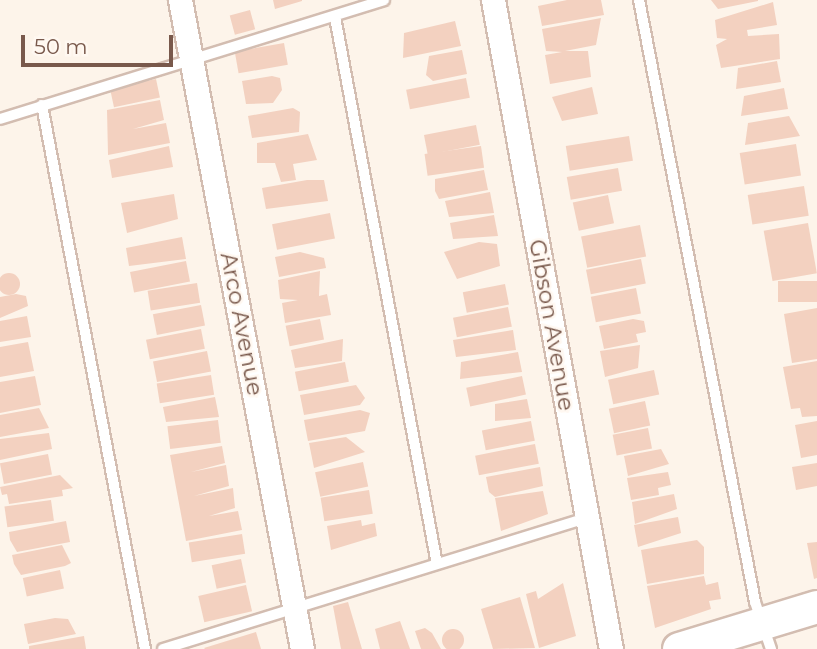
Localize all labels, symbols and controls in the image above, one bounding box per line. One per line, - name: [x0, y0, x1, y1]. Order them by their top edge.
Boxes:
- scale bar: [24, 21, 177, 65]
- text: 50 m: [34, 34, 88, 59]
- street label: Gibson Avenue: [523, 237, 581, 413]
- street label: Arco Avenue: [215, 250, 269, 398]

